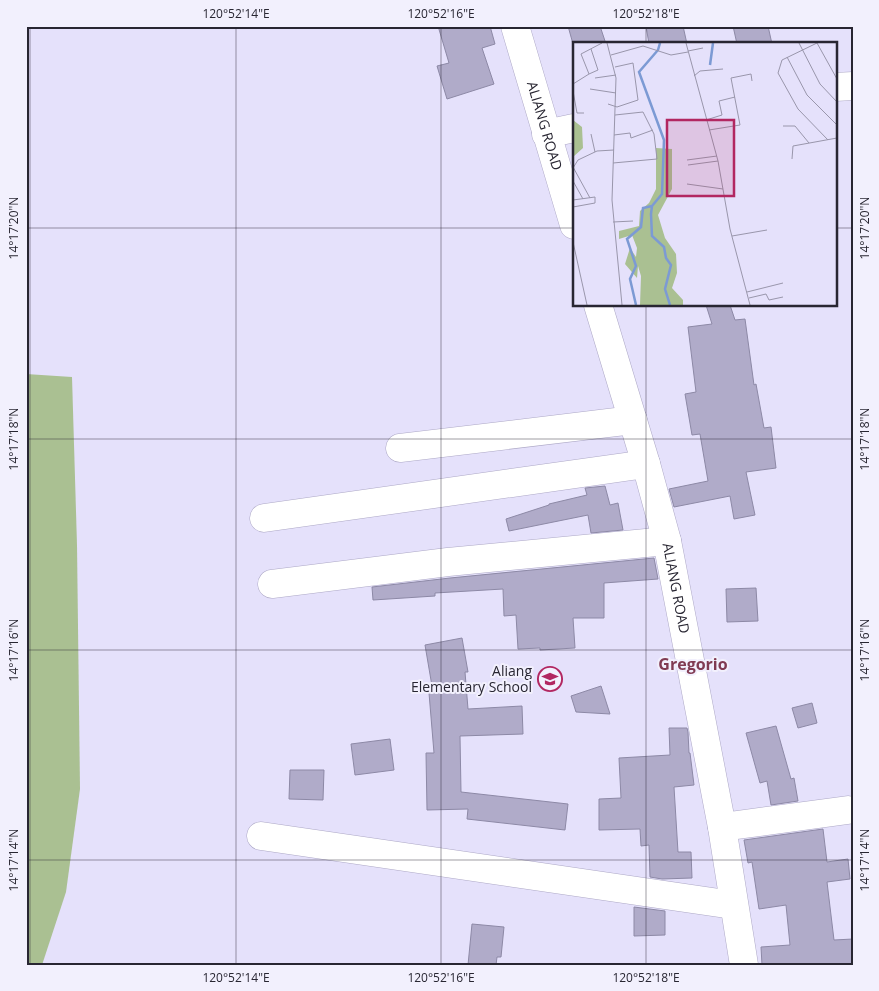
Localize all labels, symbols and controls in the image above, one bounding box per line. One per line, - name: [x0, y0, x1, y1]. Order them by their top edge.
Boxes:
- text: 120°52'14"E: [202, 5, 270, 22]
- text: 120°52'16"E: [407, 5, 475, 22]
- text: 120°52'18"E: [612, 5, 680, 22]
- inset map: [573, 42, 836, 306]
- street label: ALIANG ROAD: [523, 79, 567, 172]
- text: 14°17'20"N: [5, 197, 22, 259]
- text: 14°17'20"N: [856, 197, 873, 259]
- text: 14°17'18"N: [5, 408, 22, 470]
- text: 14°17'18"N: [856, 408, 873, 470]
- street label: ALIANG ROAD: [659, 541, 695, 635]
- text: 14°17'16"N: [5, 619, 22, 681]
- text: 14°17'16"N: [856, 619, 873, 681]
- district label: Gregorio: [658, 653, 728, 675]
- place label: Aliang Elementary School: [411, 661, 532, 696]
- school or university icon: Aliang Elementary School: [537, 666, 563, 692]
- text: 14°17'14"N: [5, 829, 22, 891]
- text: 14°17'14"N: [856, 829, 873, 891]
- text: 120°52'14"E: [202, 969, 270, 986]
- text: 120°52'16"E: [407, 969, 475, 986]
- text: 120°52'18"E: [612, 969, 680, 986]

